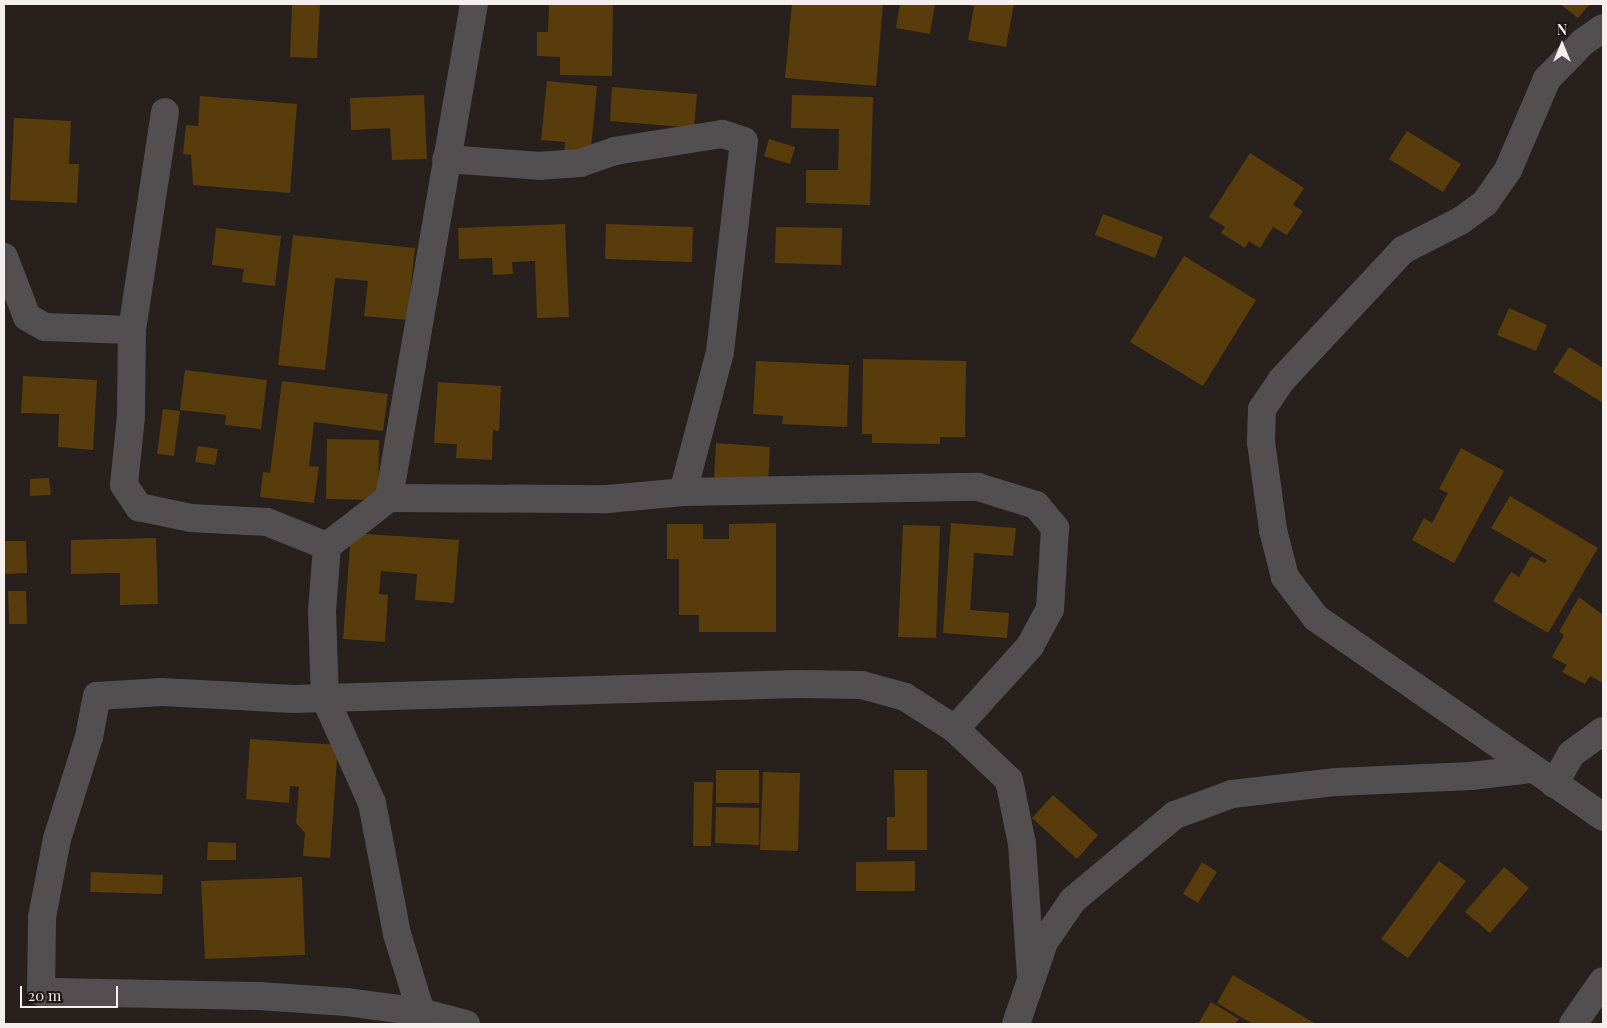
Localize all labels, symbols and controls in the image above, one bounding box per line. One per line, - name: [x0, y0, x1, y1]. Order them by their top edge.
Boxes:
- north arrow: [1537, 20, 1587, 70]
- text: N: [1557, 20, 1567, 39]
- scale bar: [22, 976, 120, 1008]
- text: 20 m: [28, 985, 61, 1005]

